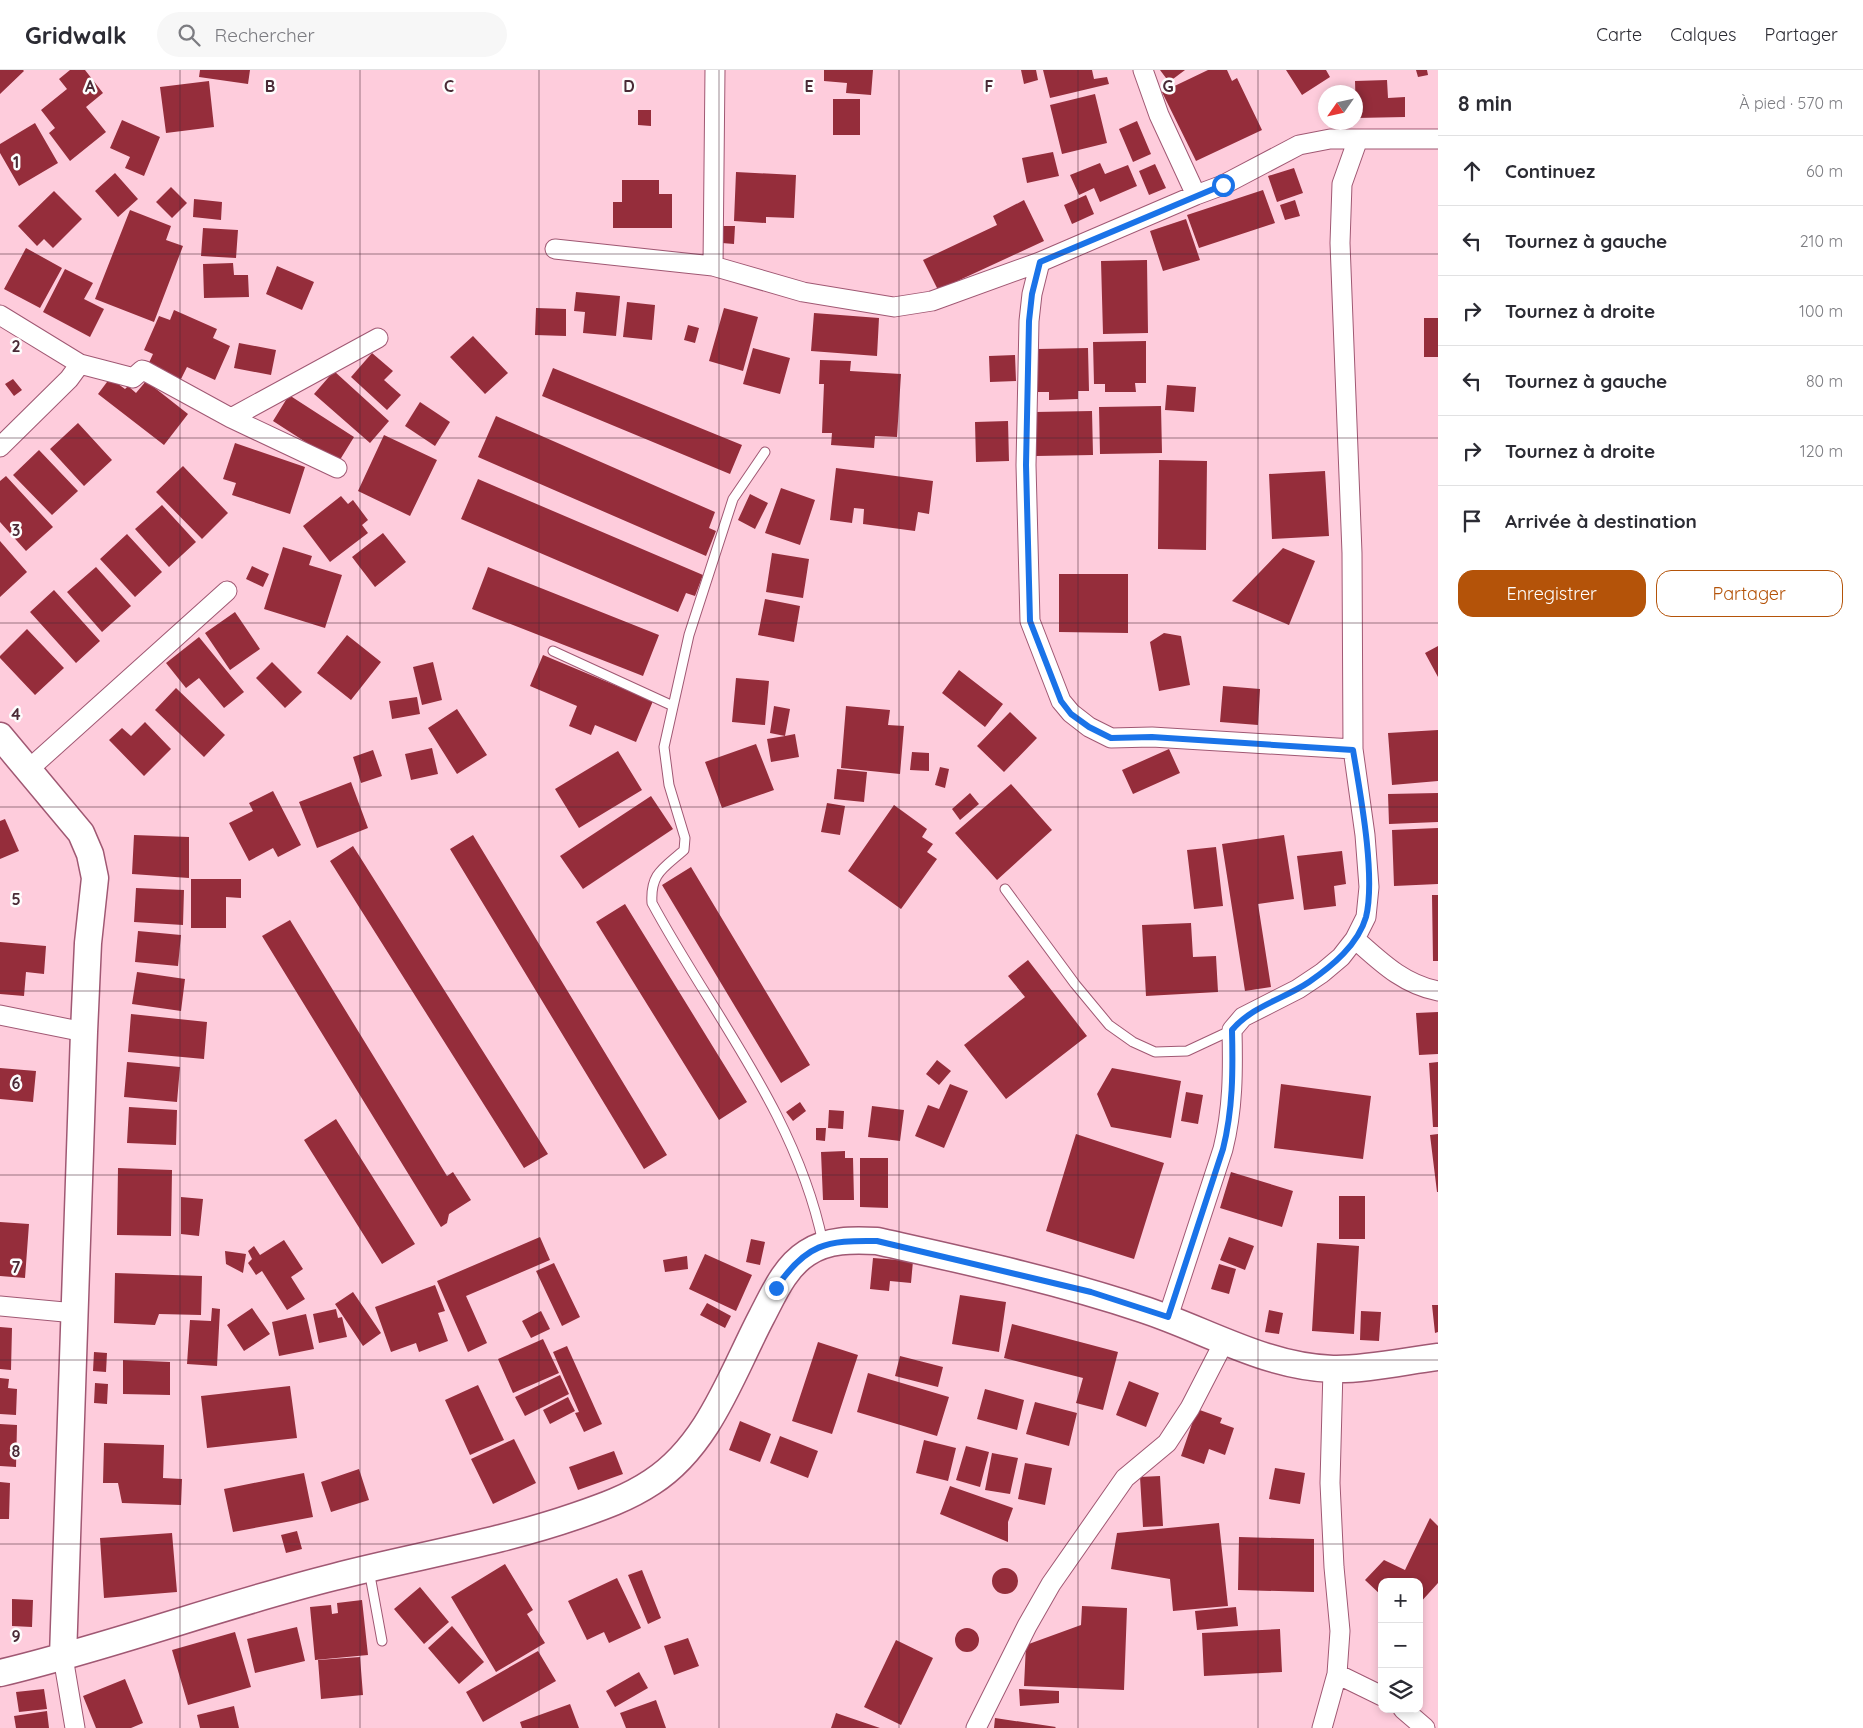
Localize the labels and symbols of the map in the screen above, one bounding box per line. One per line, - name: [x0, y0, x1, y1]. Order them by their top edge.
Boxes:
- text: A: [85, 76, 96, 96]
- text: B: [265, 76, 275, 96]
- text: C: [444, 76, 454, 96]
- text: D: [623, 76, 635, 96]
- text: E: [804, 76, 814, 96]
- text: F: [985, 76, 994, 96]
- text: G: [1162, 76, 1174, 96]
- north arrow: [1318, 85, 1363, 130]
- text: 1: [13, 152, 19, 172]
- route start: [1212, 174, 1235, 197]
- text: 2: [11, 336, 21, 356]
- text: 3: [12, 520, 20, 540]
- text: 4: [11, 704, 21, 724]
- text: 5: [11, 889, 21, 909]
- text: 6: [12, 1073, 21, 1093]
- text: 7: [12, 1257, 21, 1277]
- route end: [765, 1277, 788, 1300]
- text: 8: [12, 1441, 21, 1461]
- text: 9: [11, 1626, 21, 1646]

